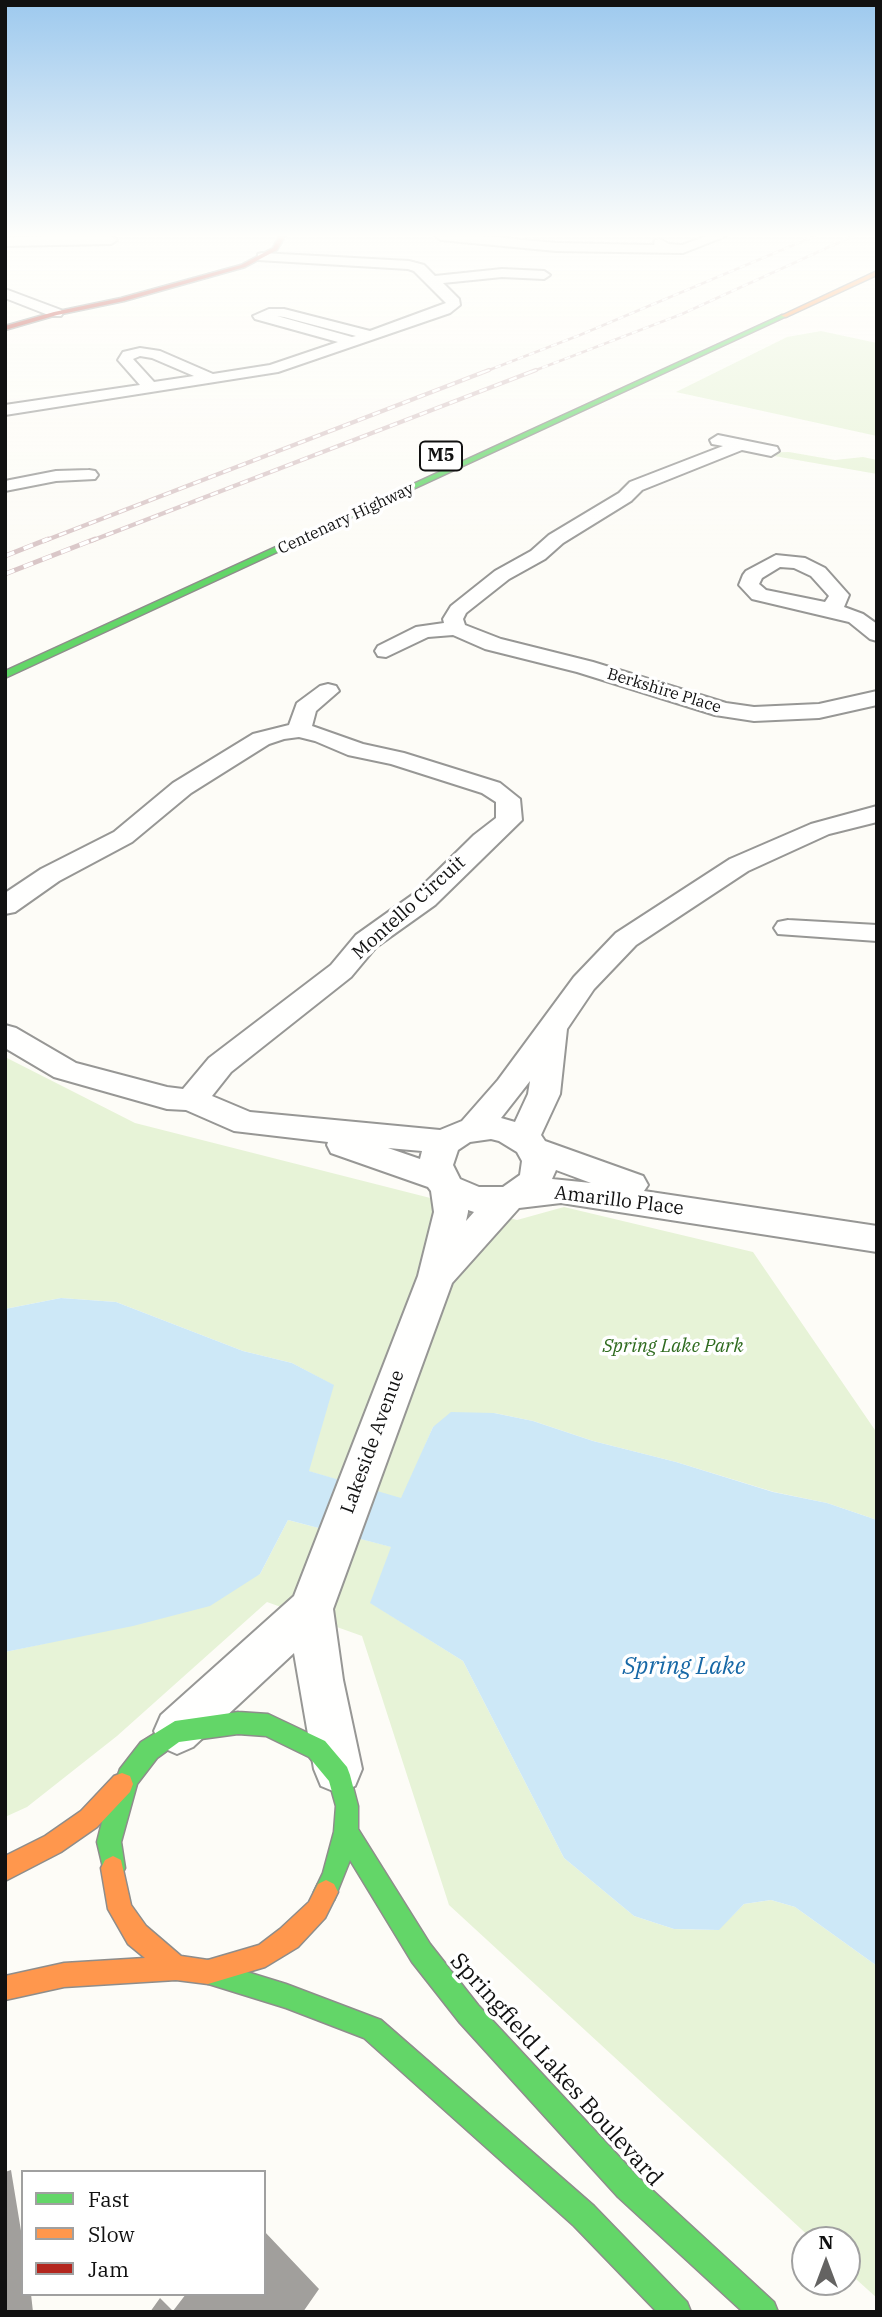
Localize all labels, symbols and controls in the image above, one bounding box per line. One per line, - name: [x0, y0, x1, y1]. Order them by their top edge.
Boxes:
- road number: M5: [420, 442, 462, 470]
- street label: Centenary Highway: [275, 479, 417, 559]
- street label: Berkshire Place: [605, 665, 723, 717]
- street label: Montello Circuit: [348, 851, 470, 965]
- street label: Amarillo Place: [553, 1182, 685, 1220]
- park label: Spring Lake Park: [603, 1336, 743, 1358]
- street label: Lakeside Avenue: [336, 1367, 410, 1517]
- water label: Spring Lake: [623, 1653, 745, 1681]
- street label: Springfield Lakes Boulevard: [444, 1948, 668, 2192]
- legend: [21, 2170, 266, 2296]
- text: Fast: [88, 2185, 129, 2213]
- text: Slow: [88, 2220, 135, 2248]
- north arrow: [791, 2226, 861, 2296]
- text: N: [818, 2230, 834, 2254]
- text: Jam: [88, 2255, 129, 2283]

